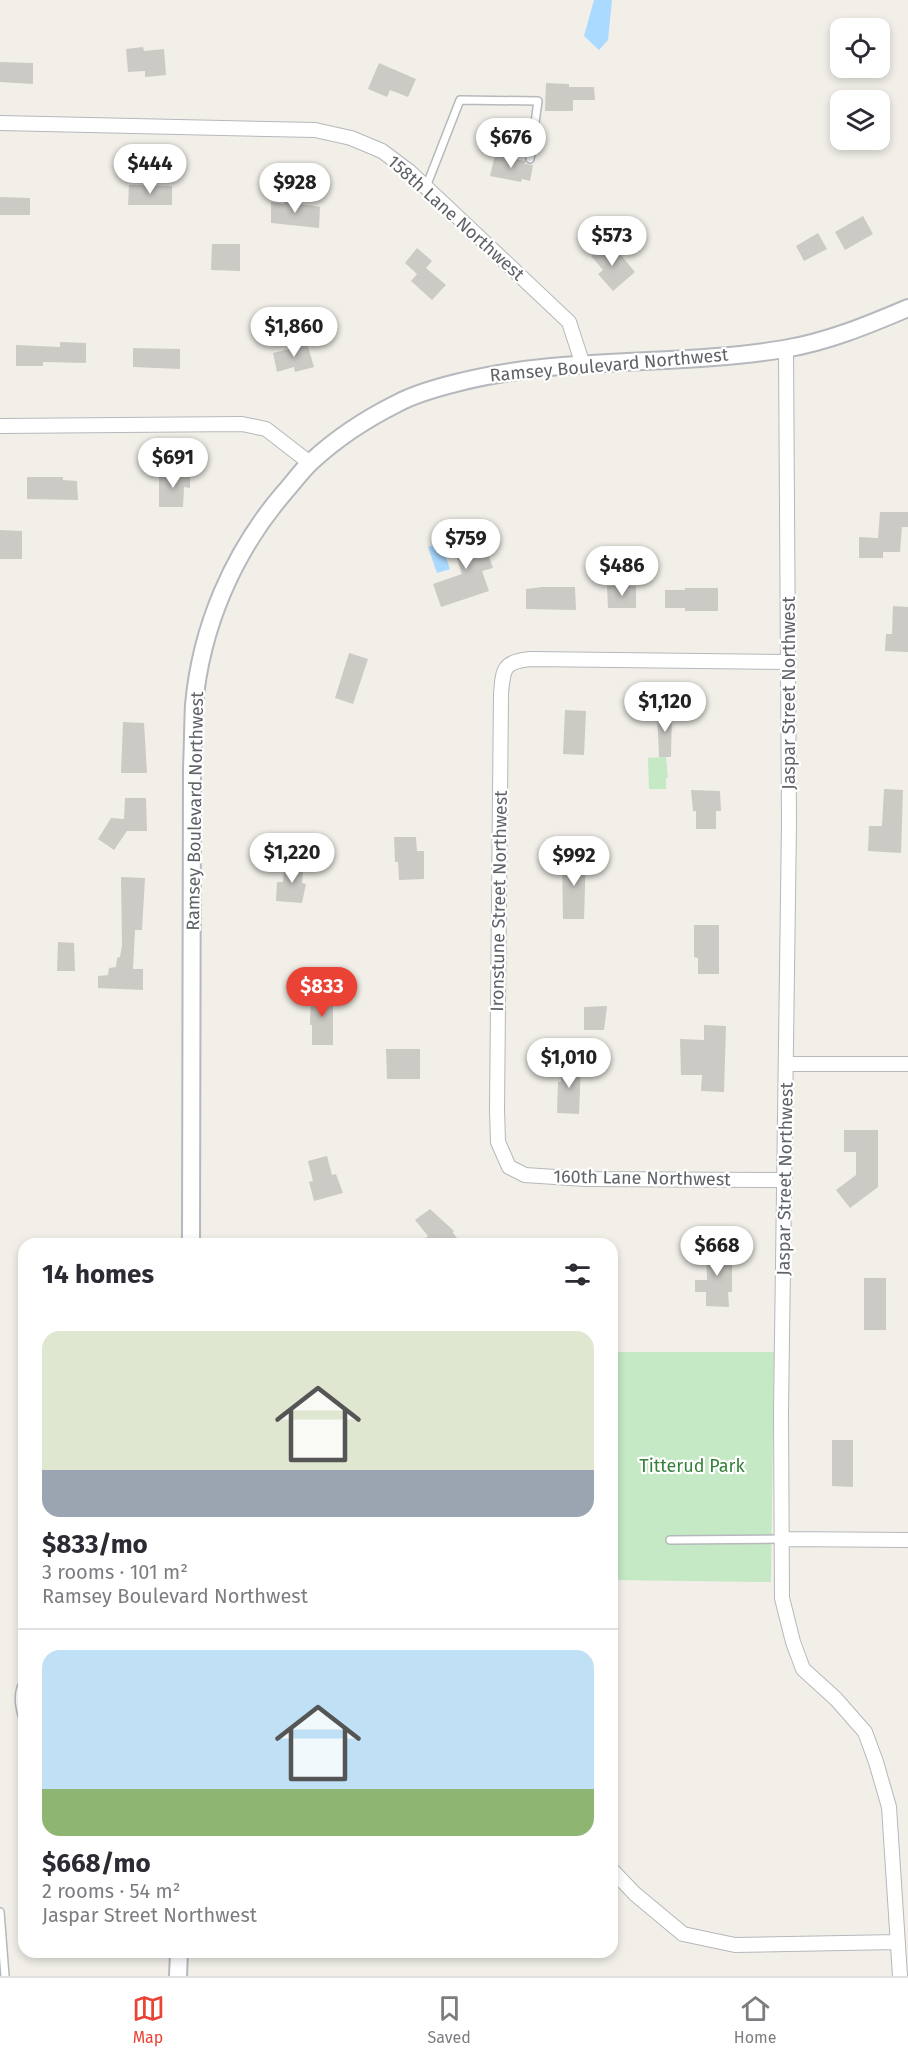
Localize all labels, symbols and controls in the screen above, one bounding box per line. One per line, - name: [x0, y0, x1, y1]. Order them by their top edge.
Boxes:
- map controls: [830, 18, 890, 150]
- button: locate: [830, 18, 890, 78]
- button: layers: [830, 90, 890, 150]
- pin: $676: [475, 118, 547, 169]
- text: $676: [490, 125, 532, 149]
- pin: $444: [114, 144, 186, 195]
- text: $444: [128, 151, 172, 175]
- street label: 158th Lane Northwest: [383, 151, 529, 286]
- pin: $928: [259, 163, 331, 214]
- text: $928: [273, 170, 317, 194]
- pin: $573: [576, 216, 648, 267]
- text: $573: [592, 223, 632, 247]
- pin: $1,860: [245, 307, 343, 358]
- text: $1,860: [265, 314, 323, 338]
- street label: Ramsey Boulevard Northwest: [489, 344, 730, 386]
- pin: $691: [137, 438, 209, 489]
- text: $691: [152, 445, 194, 469]
- pin: $759: [430, 519, 502, 570]
- text: $759: [445, 526, 487, 550]
- pin: $486: [586, 546, 658, 597]
- text: $486: [599, 553, 645, 577]
- street label: Jaspar Street Northwest: [778, 596, 800, 790]
- pin: $1,120: [616, 682, 714, 733]
- text: $1,120: [638, 689, 692, 713]
- street label: Ramsey Boulevard Northwest: [182, 691, 208, 931]
- street label: Ironstune Street Northwest: [486, 790, 512, 1012]
- pin: $1,220: [243, 833, 341, 884]
- pin: $992: [538, 836, 610, 887]
- text: $1,220: [264, 840, 320, 864]
- text: $992: [553, 843, 595, 867]
- pin: $833: [286, 967, 358, 1018]
- text: $833: [300, 974, 344, 998]
- pin: $1,010: [520, 1038, 618, 1089]
- text: $1,010: [541, 1045, 597, 1069]
- street label: Jaspar Street Northwest: [772, 1082, 798, 1276]
- street label: 160th Lane Northwest: [553, 1165, 731, 1191]
- pin: $668: [681, 1226, 753, 1277]
- text: $668: [694, 1233, 740, 1257]
- icon: filters: [561, 1258, 594, 1291]
- text: 14 homes: [42, 1259, 154, 1290]
- icon: home: [264, 1370, 372, 1478]
- park label: Titterud Park: [639, 1455, 745, 1477]
- text: $833/mo: [42, 1529, 148, 1560]
- text: 3 rooms · 101 m²: [42, 1560, 188, 1584]
- text: Ramsey Boulevard Northwest: [42, 1584, 308, 1608]
- icon: home: [264, 1689, 372, 1797]
- text: $668/mo: [42, 1848, 151, 1879]
- text: 2 rooms · 54 m²: [42, 1879, 181, 1903]
- text: Jaspar Street Northwest: [42, 1903, 257, 1927]
- tab: Map: [132, 1992, 165, 2047]
- tab: Saved: [428, 1992, 471, 2047]
- tab: Home: [734, 1992, 776, 2047]

